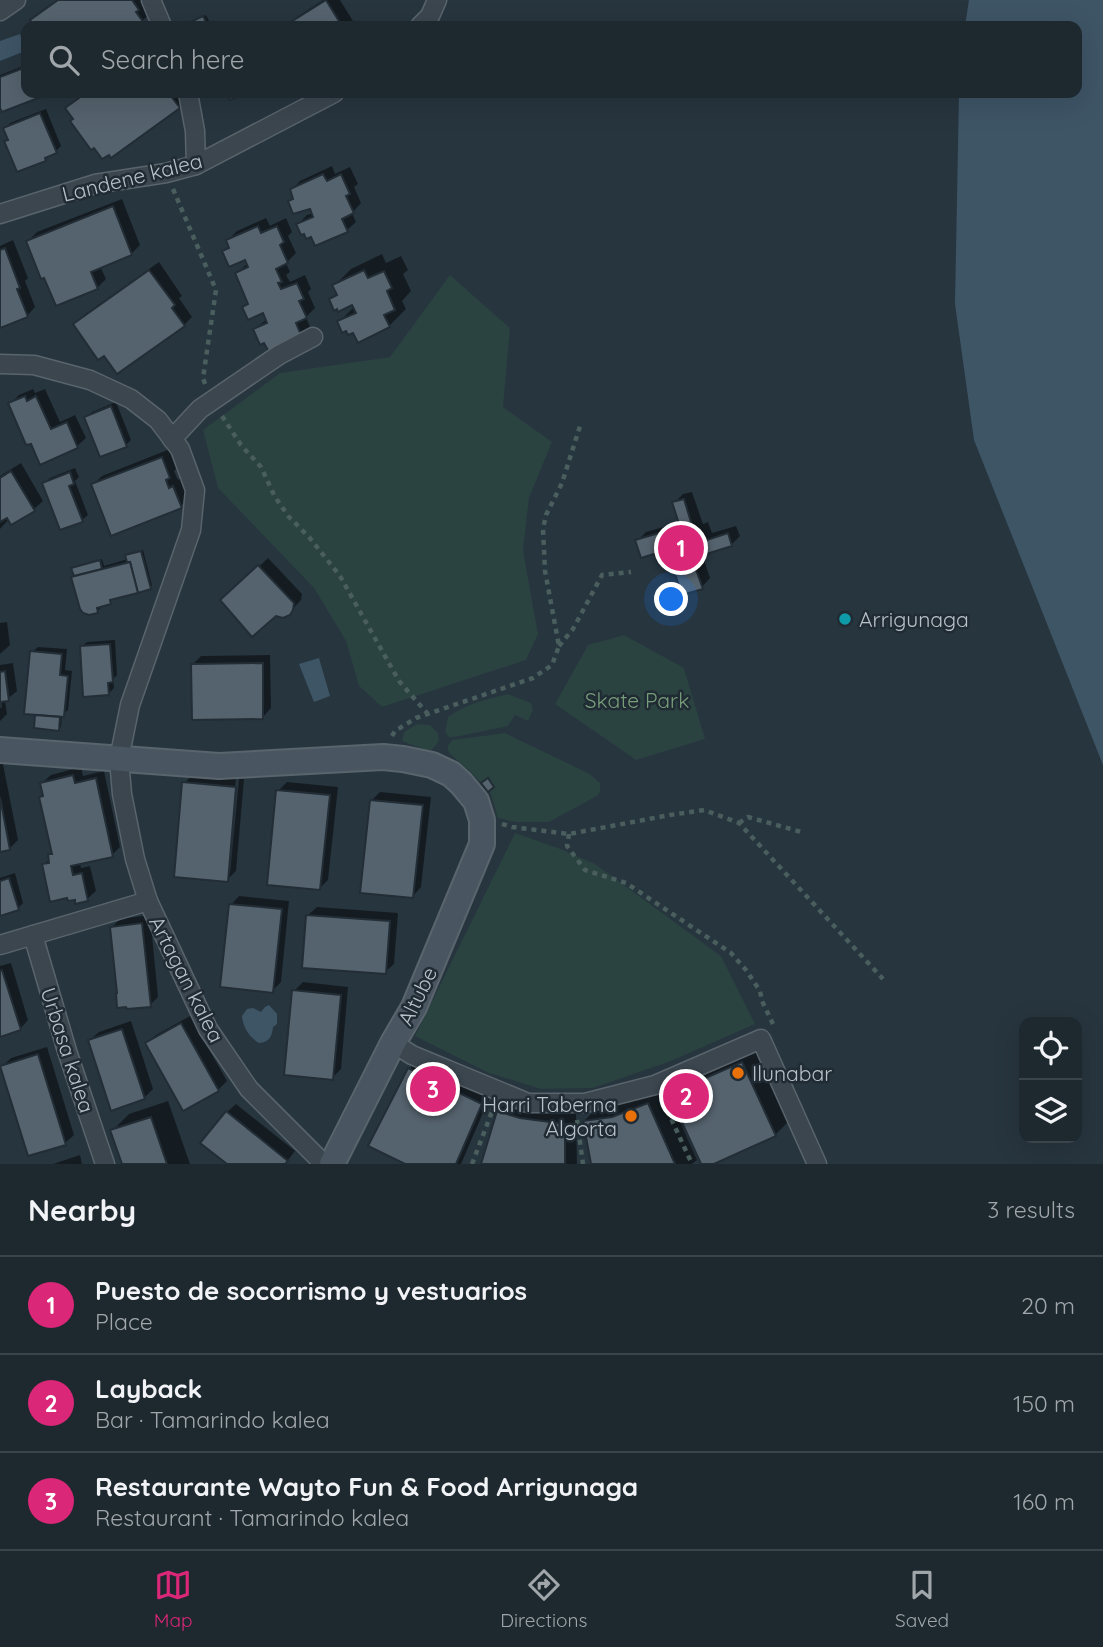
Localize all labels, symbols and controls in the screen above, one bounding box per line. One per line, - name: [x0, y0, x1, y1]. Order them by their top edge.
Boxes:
- search box: [21, 21, 1082, 98]
- icon: search: [45, 41, 83, 79]
- text: Search here: [101, 43, 245, 76]
- street label: Landene kalea: [59, 147, 205, 207]
- pin: 1: [658, 522, 704, 574]
- your location: [654, 582, 688, 616]
- place label: Arrigunaga: [859, 606, 969, 632]
- marker: Arrigunaga: [837, 611, 853, 627]
- park label: Skate Park: [585, 687, 689, 713]
- street label: Artagan kalea: [144, 911, 230, 1047]
- street label: Altube: [392, 962, 442, 1030]
- street label: Urbasa kalea: [36, 984, 100, 1116]
- map controls: [1019, 1017, 1082, 1143]
- button: locate: [1019, 1017, 1082, 1080]
- place label: Ilunabar: [752, 1060, 832, 1086]
- pin: 3: [410, 1063, 456, 1115]
- marker: Ilunabar: [730, 1065, 746, 1081]
- pin: 2: [663, 1070, 709, 1122]
- button: layers: [1019, 1080, 1082, 1143]
- place label: Harri Taberna Algorta: [482, 1091, 617, 1141]
- marker: Harri Taberna Algorta: [623, 1108, 639, 1124]
- text: Nearby: [28, 1191, 136, 1229]
- text: 3 results: [987, 1195, 1075, 1224]
- text: Puesto de socorrismo y vestuarios: [95, 1274, 527, 1307]
- text: 1: [47, 1291, 55, 1320]
- text: 20 m: [1021, 1291, 1075, 1320]
- text: Place: [95, 1307, 153, 1336]
- text: Layback: [95, 1372, 202, 1405]
- text: 2: [44, 1389, 58, 1418]
- text: 150 m: [1013, 1389, 1075, 1418]
- text: Bar · Tamarindo kalea: [95, 1405, 330, 1434]
- text: Restaurante Wayto Fun & Food Arrigunaga: [95, 1470, 638, 1503]
- text: 3: [45, 1487, 57, 1516]
- text: 160 m: [1013, 1487, 1075, 1516]
- text: Restaurant · Tamarindo kalea: [95, 1503, 409, 1532]
- tab: Map: [154, 1566, 193, 1632]
- tab: Directions: [500, 1566, 587, 1632]
- tab: Saved: [895, 1566, 949, 1632]

